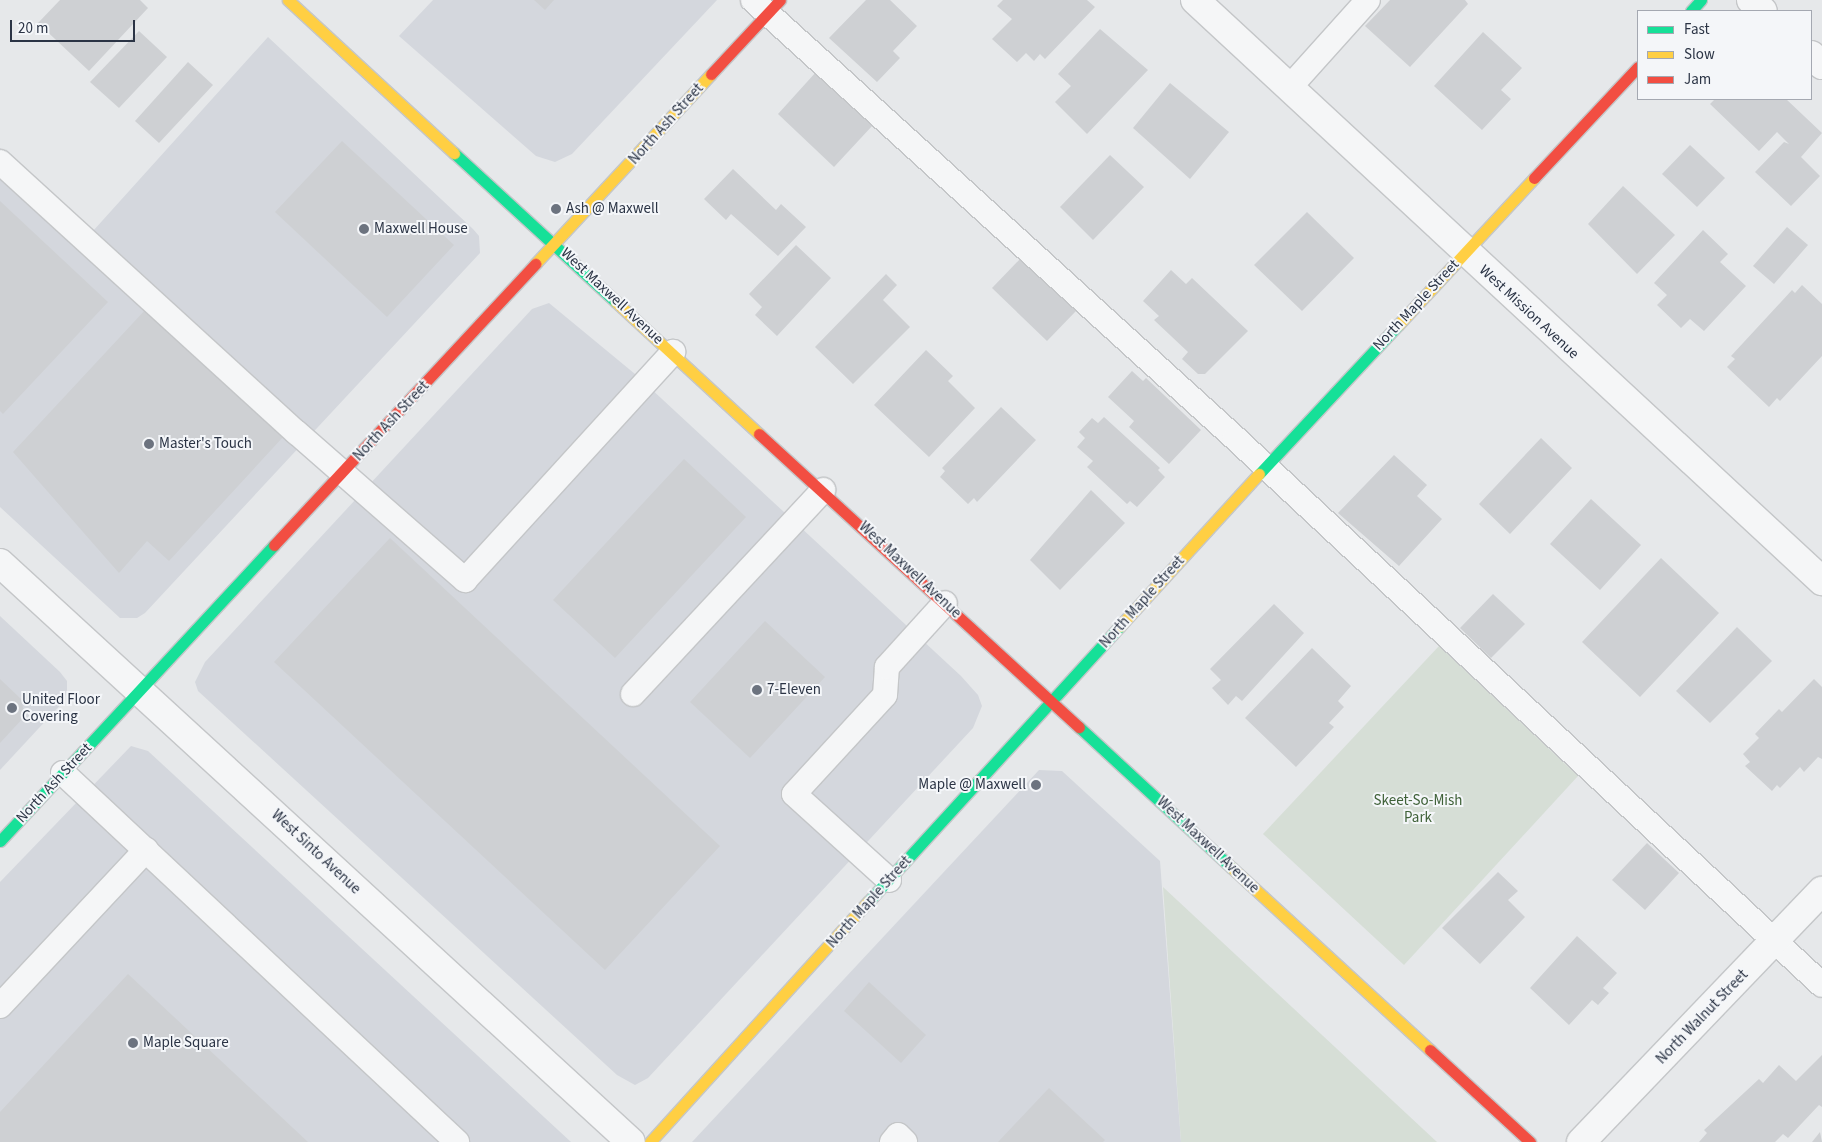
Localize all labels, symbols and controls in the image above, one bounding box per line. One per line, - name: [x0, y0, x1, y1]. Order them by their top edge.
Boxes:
- scale bar: [12, 10, 138, 42]
- legend: [1637, 10, 1812, 100]
- text: 20 m: [18, 18, 48, 39]
- text: Fast: [1684, 19, 1710, 40]
- text: Slow: [1684, 44, 1715, 65]
- text: Jam: [1684, 69, 1711, 90]
- street label: North Ash Street: [625, 80, 707, 168]
- place label: Ash @ Maxwell: [566, 200, 659, 218]
- marker: Ash @ Maxwell: [550, 203, 562, 215]
- place label: Maxwell House: [374, 220, 468, 238]
- marker: Maxwell House: [358, 223, 370, 235]
- street label: West Maxwell Avenue: [557, 244, 667, 348]
- street label: North Maple Street: [1369, 256, 1463, 354]
- street label: West Mission Avenue: [1475, 261, 1583, 363]
- street label: North Ash Street: [349, 377, 433, 465]
- place label: Master's Touch: [159, 435, 252, 453]
- marker: Master's Touch: [143, 438, 155, 450]
- street label: West Maxwell Avenue: [855, 518, 965, 622]
- street label: North Maple Street: [1096, 552, 1188, 652]
- place label: 7-Eleven: [767, 681, 821, 699]
- marker: 7-Eleven: [751, 684, 763, 696]
- place label: United Floor Covering: [22, 690, 100, 725]
- marker: United Floor Covering: [6, 702, 18, 714]
- street label: North Ash Street: [12, 739, 96, 827]
- place label: Maple @ Maxwell: [918, 776, 1026, 794]
- marker: Maple @ Maxwell: [1030, 779, 1042, 791]
- park label: Skeet-So-Mish Park: [1374, 791, 1462, 826]
- street label: West Maxwell Avenue: [1153, 793, 1263, 897]
- street label: West Sinto Avenue: [268, 806, 364, 898]
- street label: North Maple Street: [823, 852, 915, 952]
- street label: North Walnut Street: [1652, 966, 1752, 1068]
- place label: Maple Square: [143, 1034, 229, 1052]
- marker: Maple Square: [127, 1037, 139, 1049]

